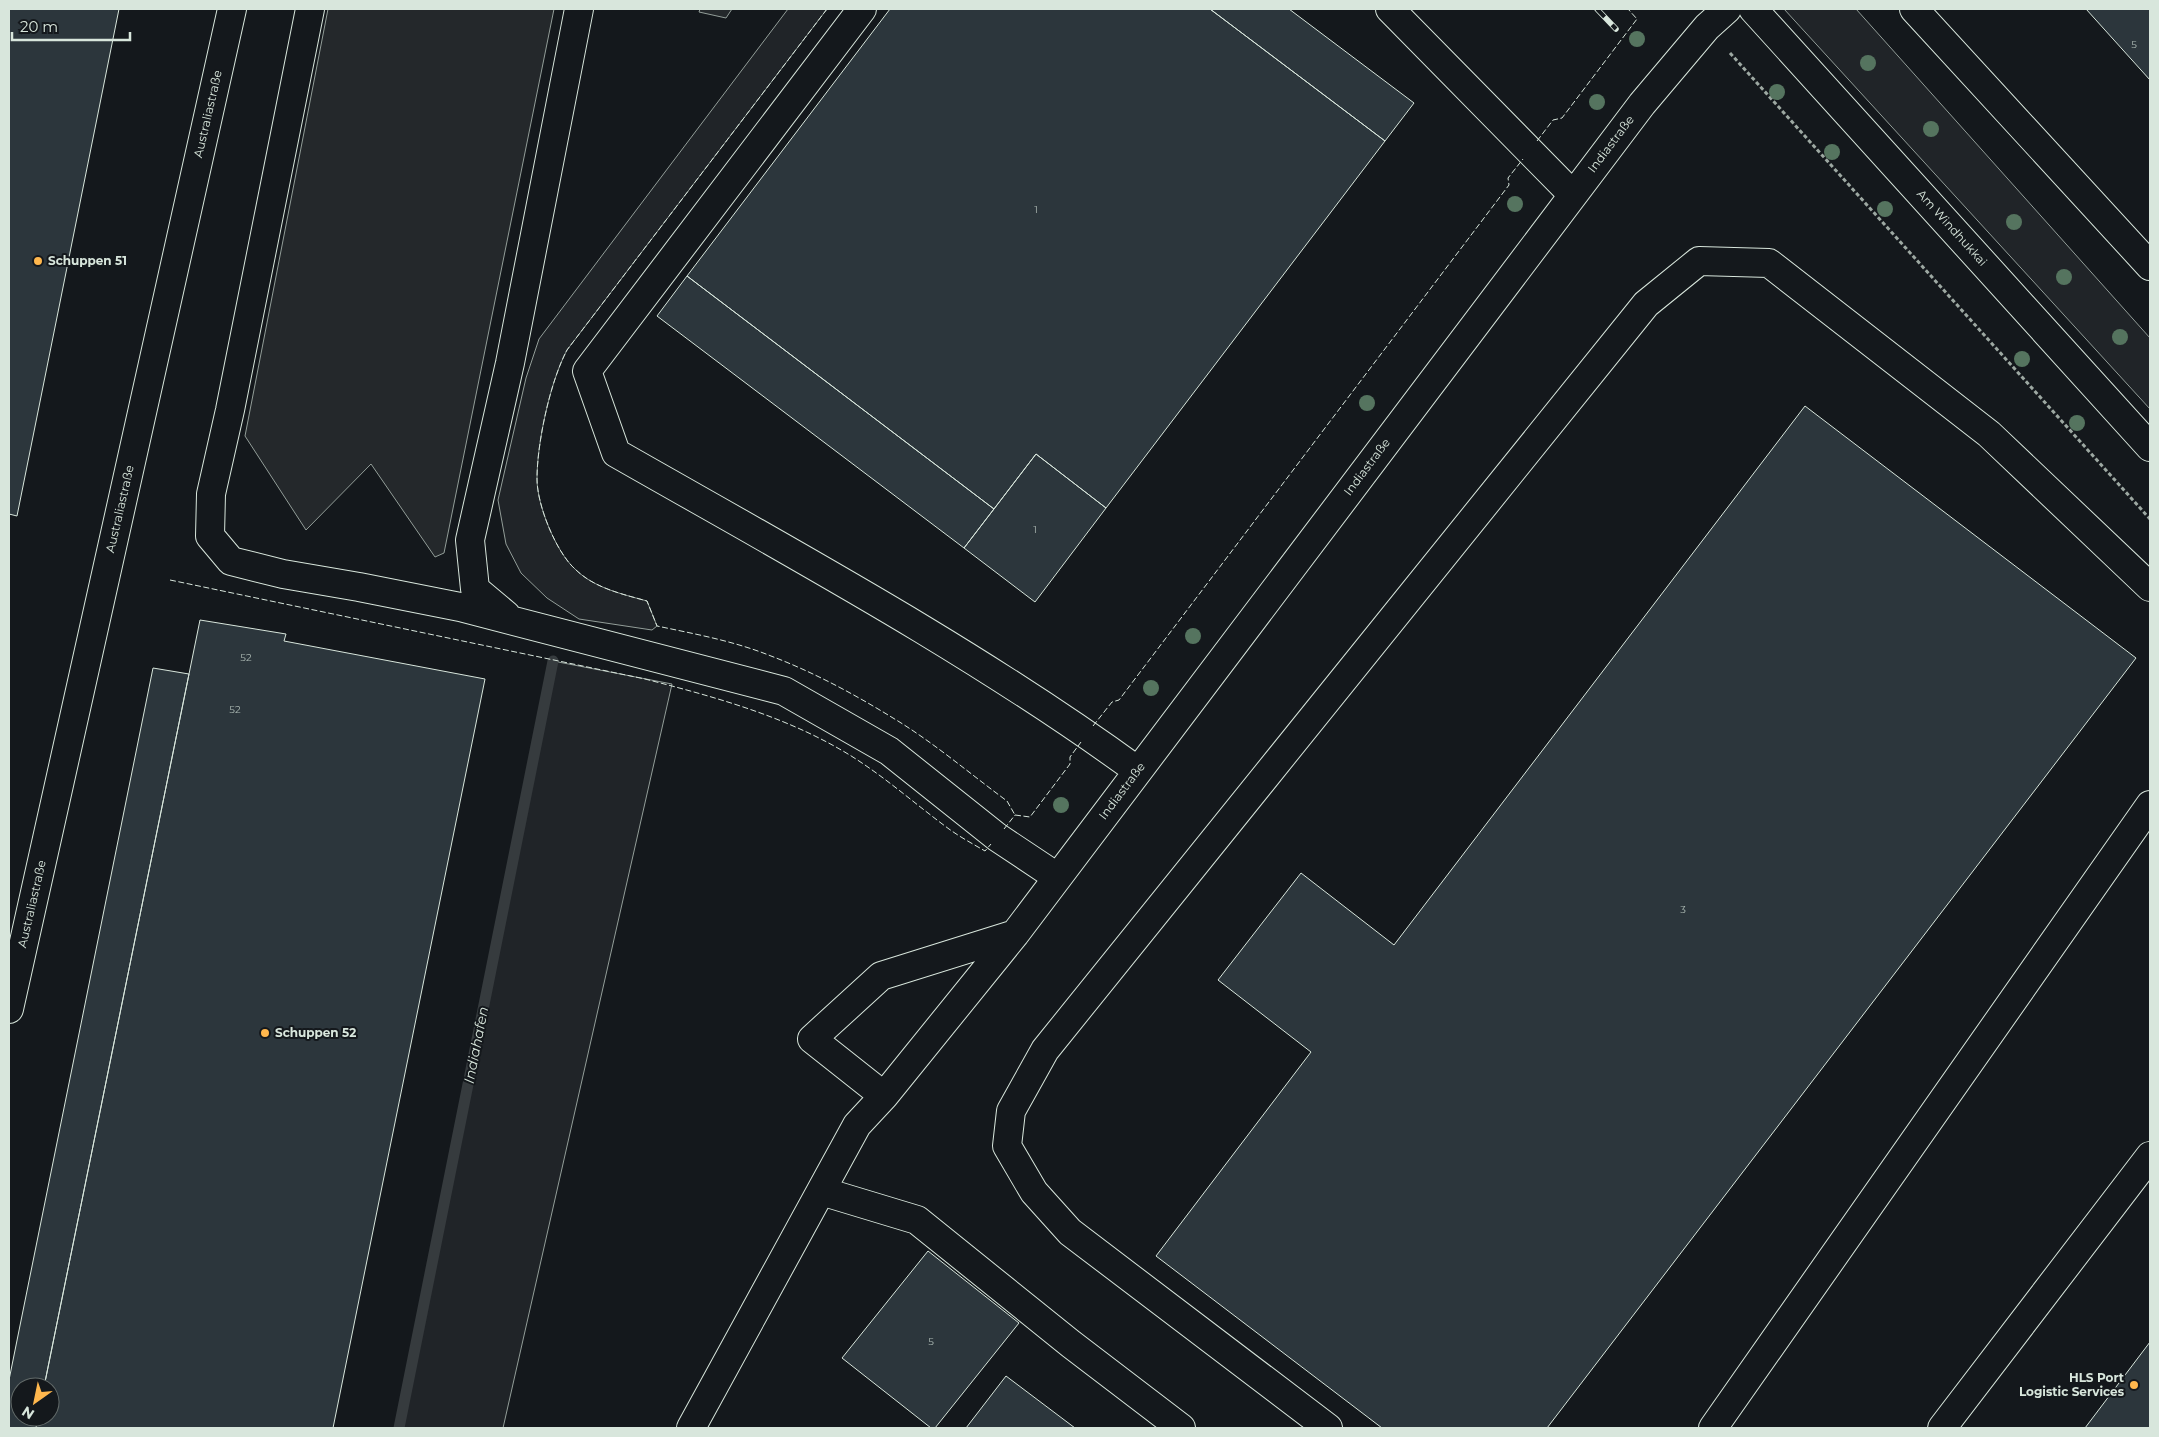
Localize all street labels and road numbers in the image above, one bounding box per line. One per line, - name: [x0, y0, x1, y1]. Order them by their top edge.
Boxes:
- street label: Australiastraße: [190, 69, 225, 159]
- street label: Indiastraße: [1584, 112, 1637, 175]
- street label: Am Windhukkai: [1914, 186, 1991, 269]
- street label: Indiastraße: [1340, 435, 1393, 498]
- street label: Australiastraße: [102, 464, 137, 554]
- street label: Indiastraße: [1095, 759, 1148, 822]
- street label: Australiastraße: [14, 859, 49, 949]

